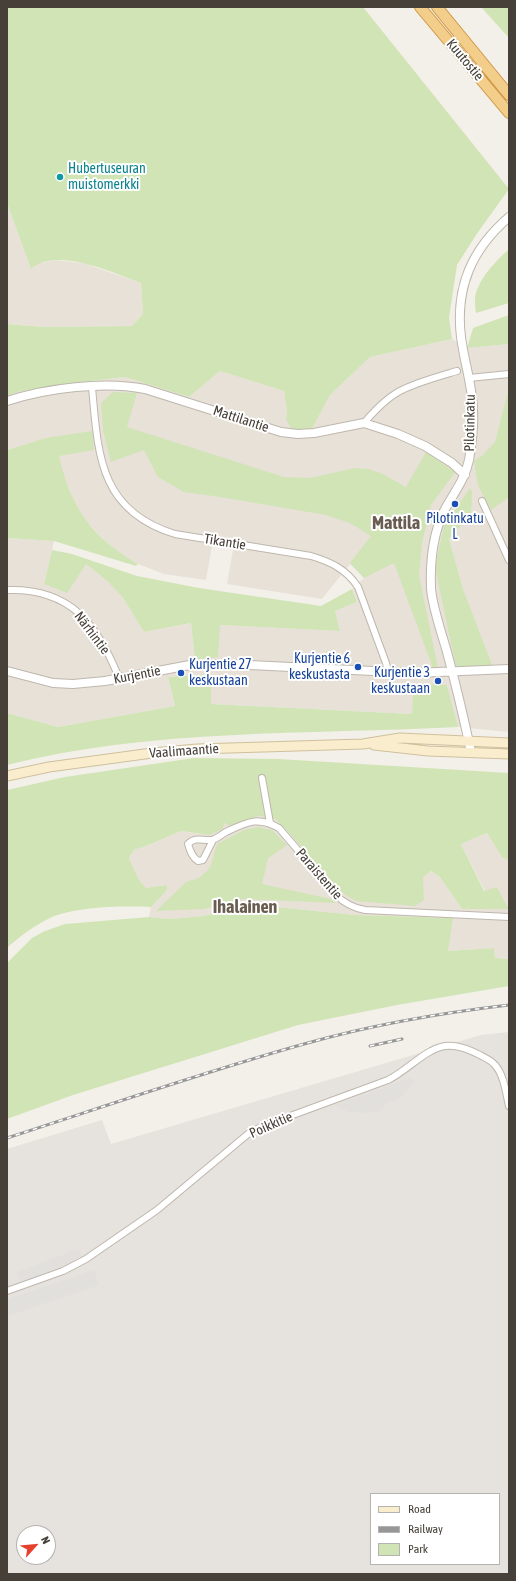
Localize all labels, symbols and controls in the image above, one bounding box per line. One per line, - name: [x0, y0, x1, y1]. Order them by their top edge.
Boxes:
- street label: Kuutostie: [443, 36, 487, 84]
- place label: Hubertuseuran muistomerkki: [68, 161, 146, 194]
- marker: Hubertuseuran muistomerkki: [55, 172, 65, 182]
- street label: Pilotinkatu: [461, 394, 479, 452]
- street label: Mattilantie: [211, 402, 271, 436]
- marker: Pilotinkatu L: [450, 499, 460, 509]
- place label: Pilotinkatu L: [426, 511, 484, 544]
- district label: Mattila: [372, 512, 420, 534]
- street label: Tikantie: [203, 530, 247, 554]
- street label: Närhintie: [70, 608, 114, 658]
- place label: Kurjentie 6 keskustasta: [289, 651, 350, 684]
- place label: Kurjentie 27 keskustaan: [189, 657, 252, 690]
- street label: Kurjentie: [112, 662, 162, 688]
- marker: Kurjentie 6 keskustasta: [353, 662, 363, 672]
- place label: Kurjentie 3 keskustaan: [371, 665, 430, 698]
- marker: Kurjentie 27 keskustaan: [176, 668, 186, 678]
- marker: Kurjentie 3 keskustaan: [433, 676, 443, 686]
- street label: Vaalimaantie: [149, 740, 219, 762]
- street label: Paraistentie: [292, 845, 346, 903]
- district label: Ihalainen: [213, 896, 277, 918]
- street label: Poikkitie: [247, 1108, 295, 1142]
- legend: [370, 1493, 500, 1565]
- text: Road: [408, 1502, 431, 1516]
- text: Railway: [408, 1522, 443, 1536]
- north arrow: [16, 1525, 56, 1565]
- text: N: [39, 1534, 53, 1546]
- text: Park: [408, 1542, 428, 1556]

